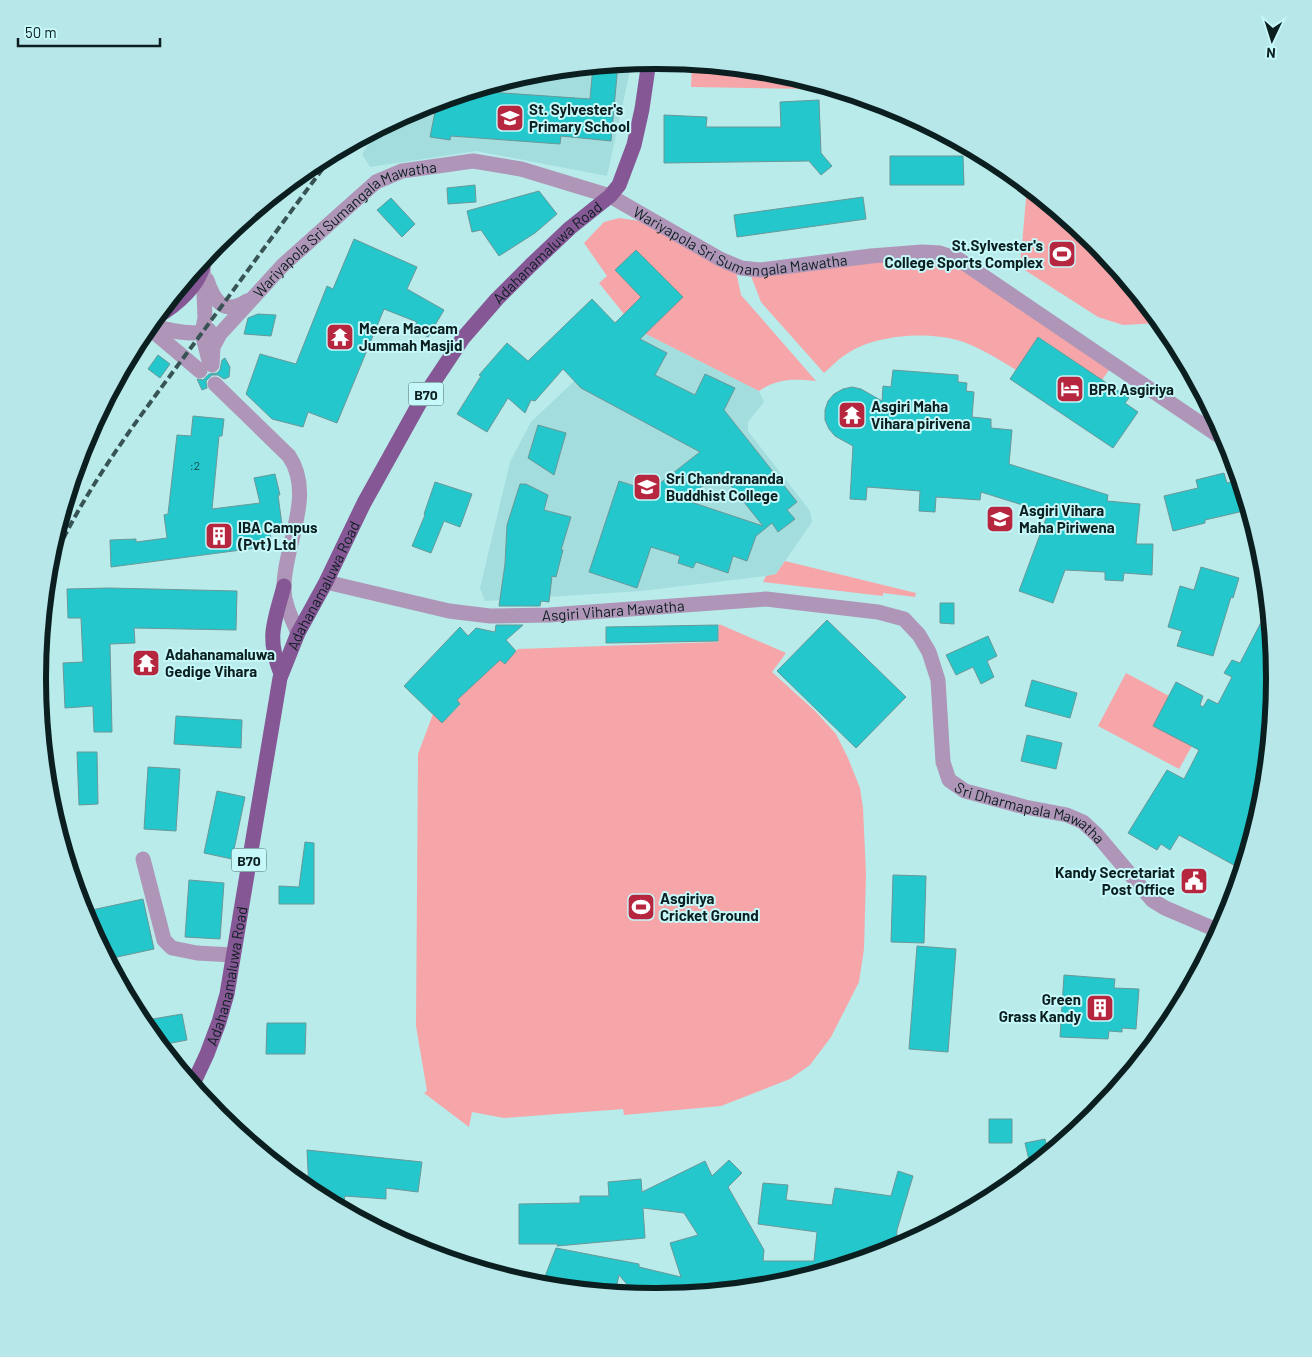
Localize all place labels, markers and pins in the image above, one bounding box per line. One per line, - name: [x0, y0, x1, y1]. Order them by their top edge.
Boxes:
- place label: St. Sylvester's Primary School: [529, 100, 630, 135]
- school or university icon: St. Sylvester's Primary School: [495, 103, 525, 133]
- place label: St.Sylvester's College Sports Complex: [885, 236, 1043, 271]
- sports icon: St.Sylvester's College Sports Complex: [1047, 239, 1077, 269]
- place label: Meera Maccam Jummah Masjid: [359, 319, 462, 354]
- temple icon: Meera Maccam Jummah Masjid: [325, 322, 355, 352]
- hotel icon: BPR Asgiriya: [1055, 374, 1085, 404]
- place label: BPR Asgiriya: [1089, 380, 1174, 398]
- place label: Asgiri Maha Vihara pirivena: [871, 397, 970, 432]
- temple icon: Asgiri Maha Vihara pirivena: [837, 400, 867, 430]
- place label: Sri Chandrananda Buddhist College: [666, 469, 784, 504]
- school or university icon: Sri Chandrananda Buddhist College: [632, 472, 662, 502]
- place label: Asgiri Vihara Maha Piriwena: [1019, 501, 1115, 536]
- school or university icon: Asgiri Vihara Maha Piriwena: [985, 504, 1015, 534]
- place label: IBA Campus (Pvt) Ltd: [237, 518, 318, 553]
- building icon: IBA Campus (Pvt) Ltd: [204, 521, 234, 551]
- place label: Adahanamaluwa Gedige Vihara: [165, 645, 275, 680]
- temple icon: Adahanamaluwa Gedige Vihara: [131, 648, 161, 678]
- place label: Kandy Secretariat Post Office: [1055, 863, 1175, 898]
- public building icon: Kandy Secretariat Post Office: [1179, 866, 1209, 896]
- place label: Asgiriya Cricket Ground: [660, 889, 759, 924]
- sports icon: Asgiriya Cricket Ground: [626, 892, 656, 922]
- place label: Green Grass Kandy: [999, 990, 1081, 1025]
- building icon: Green Grass Kandy: [1085, 993, 1115, 1023]

